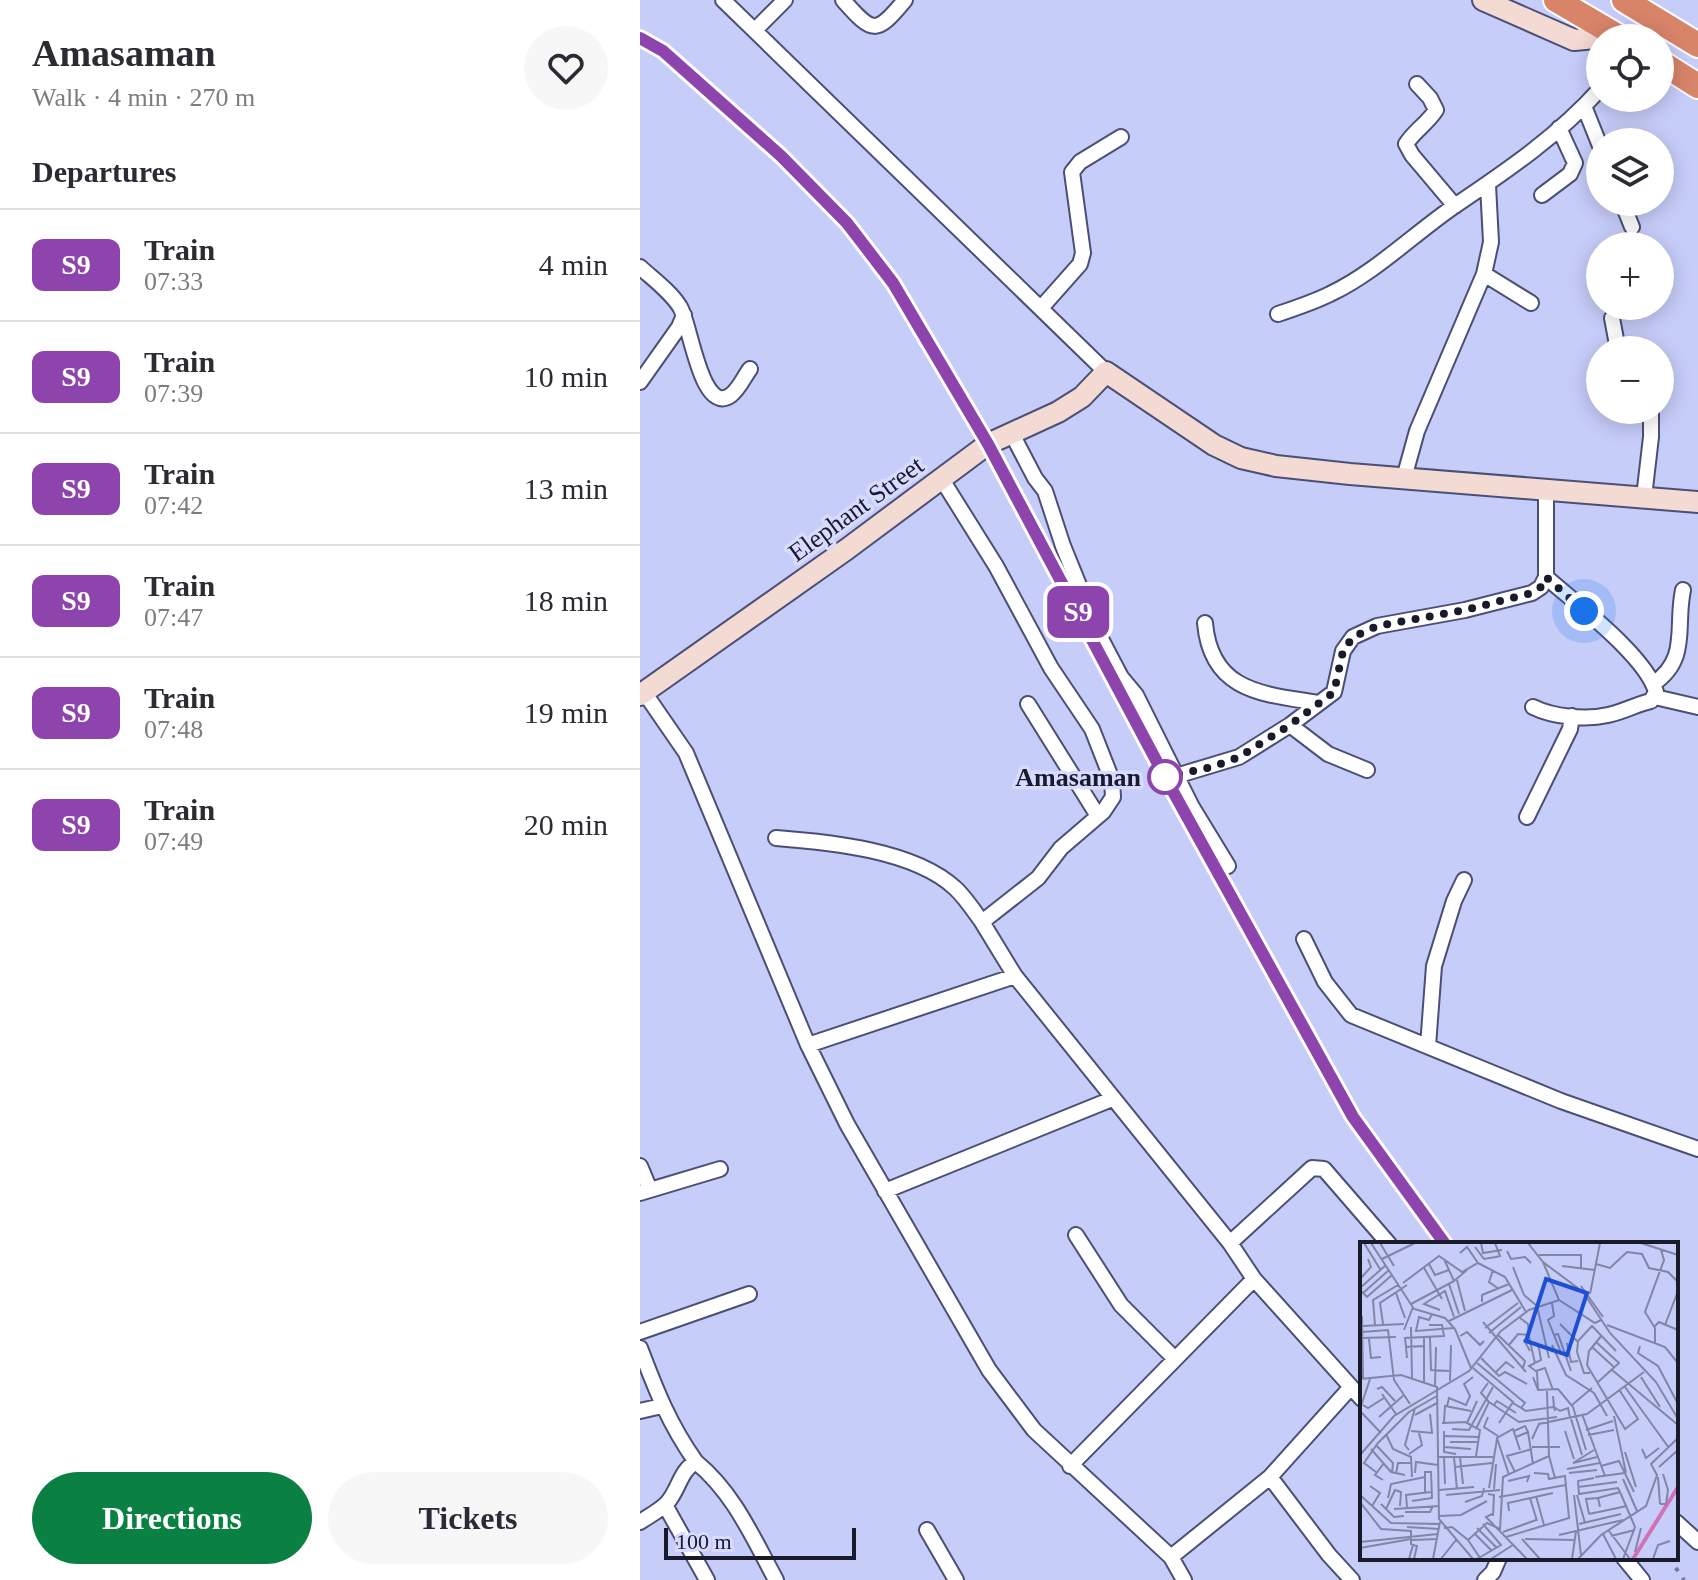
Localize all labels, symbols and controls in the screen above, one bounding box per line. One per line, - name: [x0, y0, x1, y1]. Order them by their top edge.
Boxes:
- map controls: [1586, 24, 1674, 424]
- button: locate: [1586, 24, 1674, 112]
- button: heart: [524, 26, 608, 110]
- text: Amasaman: [32, 32, 216, 74]
- text: Walk · 4 min · 270 m: [32, 83, 255, 112]
- button: layers: [1586, 128, 1674, 216]
- text: Departures: [32, 155, 176, 188]
- button: +: [1586, 232, 1674, 320]
- text: Train: [144, 233, 215, 266]
- text: 4 min: [539, 248, 608, 281]
- text: S9: [61, 249, 91, 280]
- text: 07:33: [144, 267, 203, 296]
- button: −: [1586, 336, 1674, 424]
- text: Train: [144, 345, 215, 378]
- text: 10 min: [524, 360, 608, 393]
- text: S9: [61, 361, 91, 392]
- text: 07:39: [144, 379, 203, 408]
- street label: Elephant Street: [783, 450, 930, 568]
- text: Train: [144, 457, 215, 490]
- text: 13 min: [524, 472, 608, 505]
- text: S9: [61, 473, 91, 504]
- text: 07:42: [144, 491, 203, 520]
- text: Train: [144, 569, 215, 602]
- text: 18 min: [524, 584, 608, 617]
- text: S9: [61, 585, 91, 616]
- line badge: S9: [1042, 586, 1114, 638]
- your location: [1564, 591, 1604, 631]
- text: S9: [1063, 596, 1093, 627]
- text: 07:47: [144, 603, 203, 632]
- text: Train: [144, 681, 215, 714]
- text: 19 min: [524, 696, 608, 729]
- text: S9: [61, 697, 91, 728]
- text: 07:48: [144, 715, 203, 744]
- marker: Amasaman: [1148, 760, 1182, 794]
- place label: Amasaman: [1015, 763, 1142, 792]
- text: Train: [144, 793, 215, 826]
- text: 20 min: [524, 808, 608, 841]
- text: S9: [61, 809, 91, 840]
- text: 07:49: [144, 827, 203, 856]
- inset map: [1360, 1242, 1678, 1560]
- button: Directions: [32, 1472, 312, 1564]
- button: Tickets: [328, 1472, 608, 1564]
- scale bar: [664, 1524, 856, 1560]
- text: 100 m: [676, 1529, 732, 1554]

